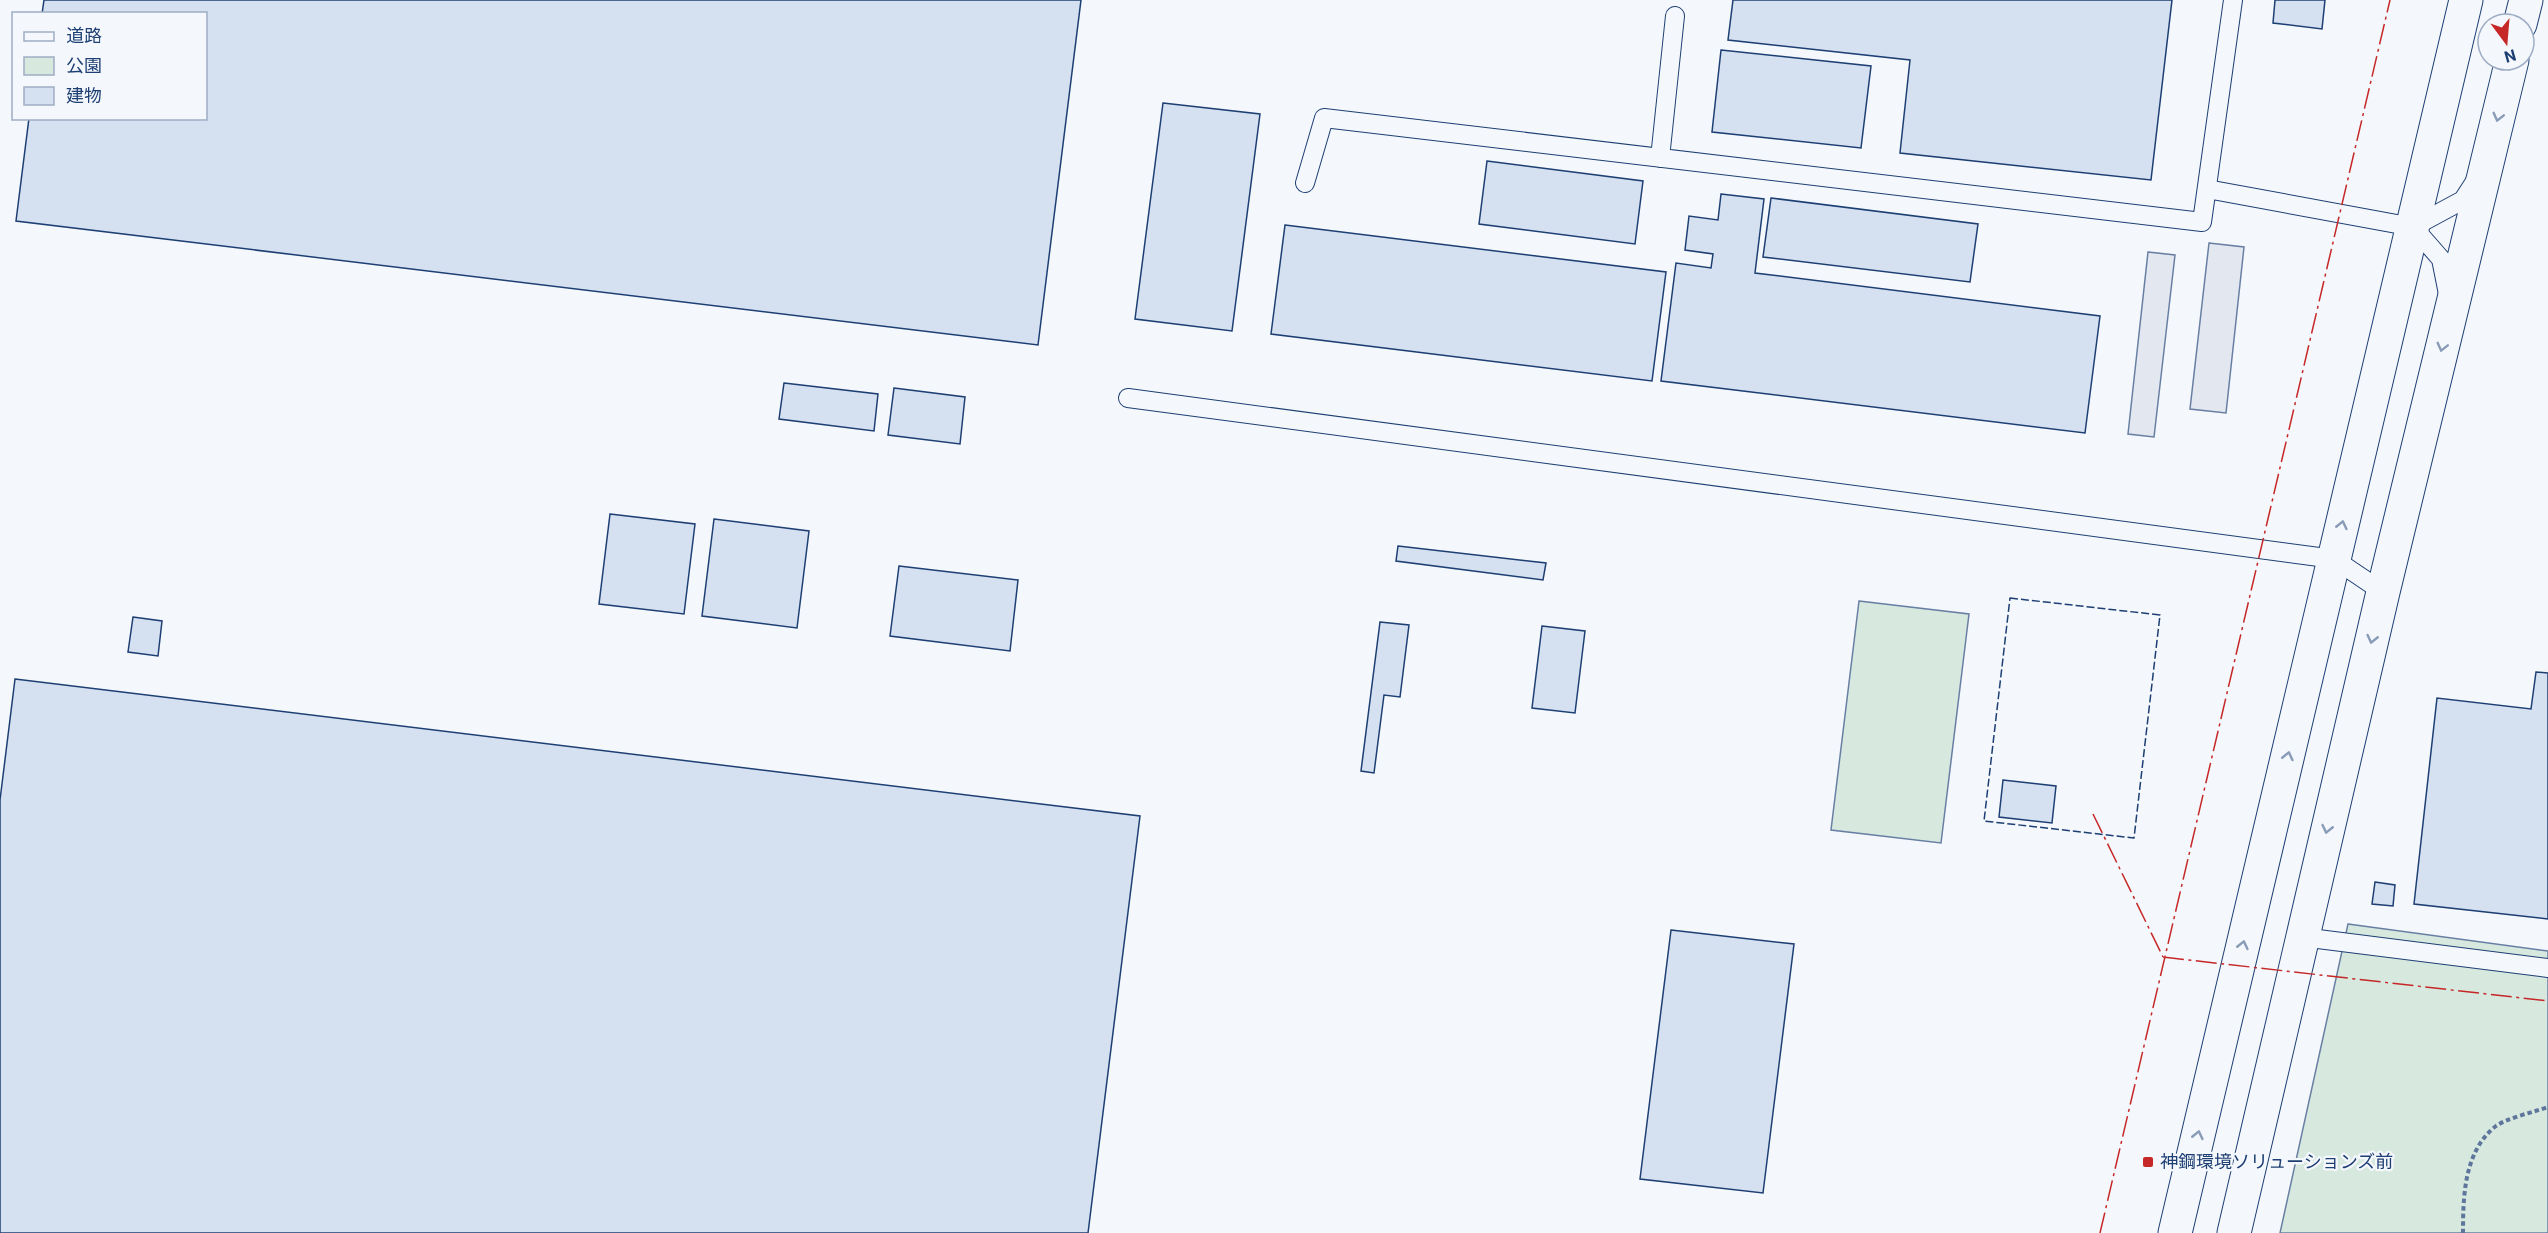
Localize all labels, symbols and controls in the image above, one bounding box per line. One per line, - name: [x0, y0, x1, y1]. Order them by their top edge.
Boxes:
- legend: [12, 12, 207, 120]
- north arrow: [2476, 12, 2536, 72]
- text: 道路: [66, 25, 102, 46]
- text: N: [2502, 45, 2518, 67]
- text: 公園: [66, 55, 102, 76]
- text: 建物: [66, 85, 102, 106]
- one-way arrow: [2493, 112, 2506, 122]
- one-way arrow: [2437, 342, 2450, 352]
- one-way arrow: [2335, 520, 2348, 530]
- one-way arrow: [2367, 634, 2380, 644]
- one-way arrow: [2280, 751, 2293, 761]
- one-way arrow: [2322, 823, 2335, 833]
- one-way arrow: [2235, 941, 2248, 951]
- one-way arrow: [2190, 1130, 2203, 1140]
- place label: 神鋼環境ソリューションズ前: [2160, 1151, 2393, 1172]
- marker: 神鋼環境ソリューションズ前: [2141, 1155, 2155, 1169]

